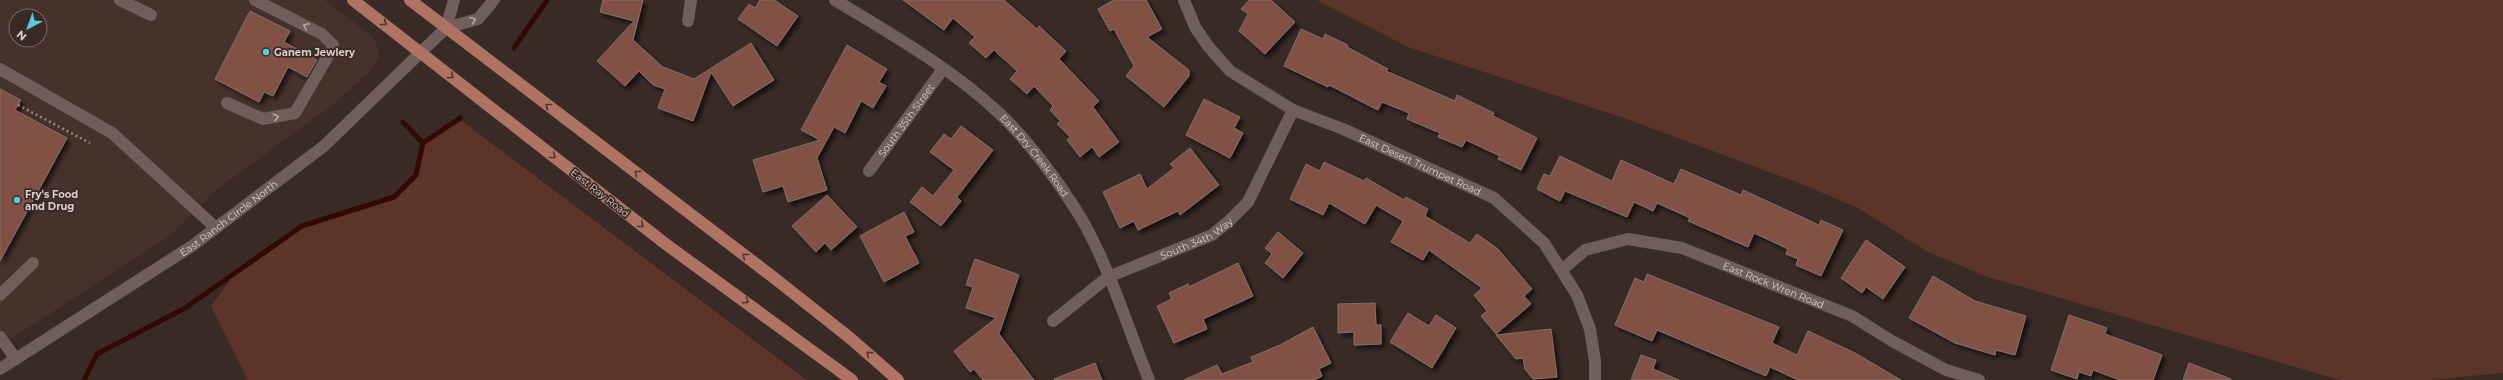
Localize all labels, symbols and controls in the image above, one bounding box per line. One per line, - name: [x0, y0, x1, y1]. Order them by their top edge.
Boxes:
- north arrow: [8, 8, 48, 48]
- one-way arrow: [470, 16, 477, 24]
- one-way arrow: [380, 19, 387, 26]
- one-way arrow: [303, 23, 310, 31]
- text: N: [13, 27, 29, 44]
- place label: Ganem Jewlery: [274, 46, 356, 59]
- marker: Ganem Jewlery: [261, 47, 271, 57]
- one-way arrow: [446, 72, 453, 79]
- street label: South 35th Street: [875, 81, 937, 159]
- one-way arrow: [546, 103, 553, 110]
- street label: East Dry Creek Road: [997, 111, 1072, 199]
- one-way arrow: [273, 113, 279, 121]
- street label: East Desert Trumpet Road: [1357, 131, 1483, 198]
- one-way arrow: [549, 152, 556, 159]
- street label: East Ray Road: [568, 166, 632, 220]
- one-way arrow: [634, 171, 641, 178]
- street label: East Ranch Circle North: [177, 177, 280, 259]
- place label: Fry's Food and Drug: [25, 188, 78, 213]
- marker: Fry's Food and Drug: [12, 195, 22, 205]
- street label: South 34th Way: [1158, 214, 1236, 262]
- one-way arrow: [637, 220, 644, 227]
- one-way arrow: [742, 253, 749, 261]
- street label: East Rock Wren Road: [1721, 259, 1826, 311]
- one-way arrow: [742, 296, 749, 303]
- one-way arrow: [866, 352, 873, 359]

